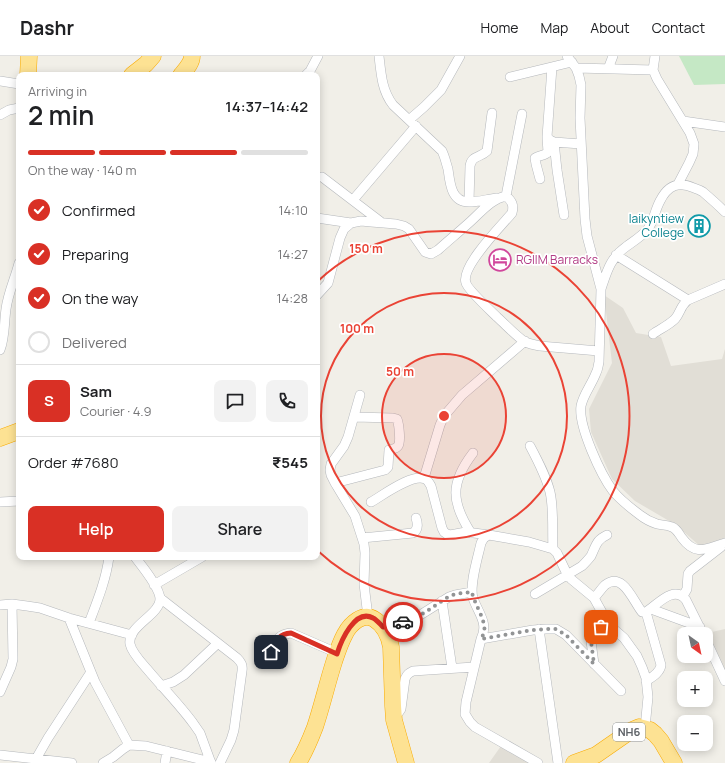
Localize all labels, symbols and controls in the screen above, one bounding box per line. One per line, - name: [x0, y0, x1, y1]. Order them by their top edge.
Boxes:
- text: Dashr: [20, 15, 74, 41]
- text: Home: [481, 18, 518, 37]
- text: Map: [540, 18, 568, 37]
- text: About: [590, 18, 630, 37]
- text: Contact: [652, 18, 705, 37]
- text: Arriving in: [28, 82, 87, 100]
- text: 14:37–14:42: [225, 96, 308, 117]
- text: 2 min: [28, 97, 94, 133]
- text: On the way · 140 m: [28, 161, 137, 179]
- icon: check: [28, 199, 50, 221]
- text: Confirmed: [62, 200, 135, 221]
- text: 14:10: [278, 201, 308, 219]
- place label: Iaikyntiew College: [629, 210, 684, 241]
- building icon: Iaikyntiew College: [686, 213, 712, 239]
- text: 150 m: [349, 240, 383, 257]
- icon: check: [28, 243, 50, 265]
- text: Preparing: [62, 244, 129, 265]
- text: 14:27: [277, 245, 308, 263]
- hotel icon: RGIIM Barracks: [487, 247, 513, 273]
- place label: RGIIM Barracks: [516, 251, 598, 268]
- icon: check: [28, 287, 50, 309]
- text: On the way: [62, 288, 138, 309]
- text: 14:28: [276, 289, 308, 307]
- text: 100 m: [340, 320, 374, 337]
- text: Delivered: [62, 332, 127, 353]
- text: 50 m: [386, 363, 414, 380]
- button: chat: [214, 380, 256, 422]
- button: phone: [266, 380, 308, 422]
- text: Sam: [80, 381, 112, 402]
- text: S: [44, 390, 54, 411]
- text: Courier · 4.9: [80, 402, 152, 420]
- centre of rings: [437, 409, 451, 423]
- text: Order #7680: [28, 452, 119, 473]
- text: ₹545: [272, 452, 308, 473]
- button: Help: [28, 506, 164, 552]
- button: Share: [172, 506, 308, 552]
- courier: [383, 602, 423, 642]
- pin: [584, 610, 618, 644]
- icon: car: [392, 611, 414, 633]
- icon: bag: [590, 616, 612, 638]
- north arrow: [677, 627, 713, 663]
- map controls: [677, 627, 713, 751]
- pin: [254, 635, 288, 669]
- icon: home: [260, 641, 282, 663]
- button: +: [677, 671, 713, 707]
- button: −: [677, 715, 713, 751]
- road number: NH6: [613, 723, 645, 741]

